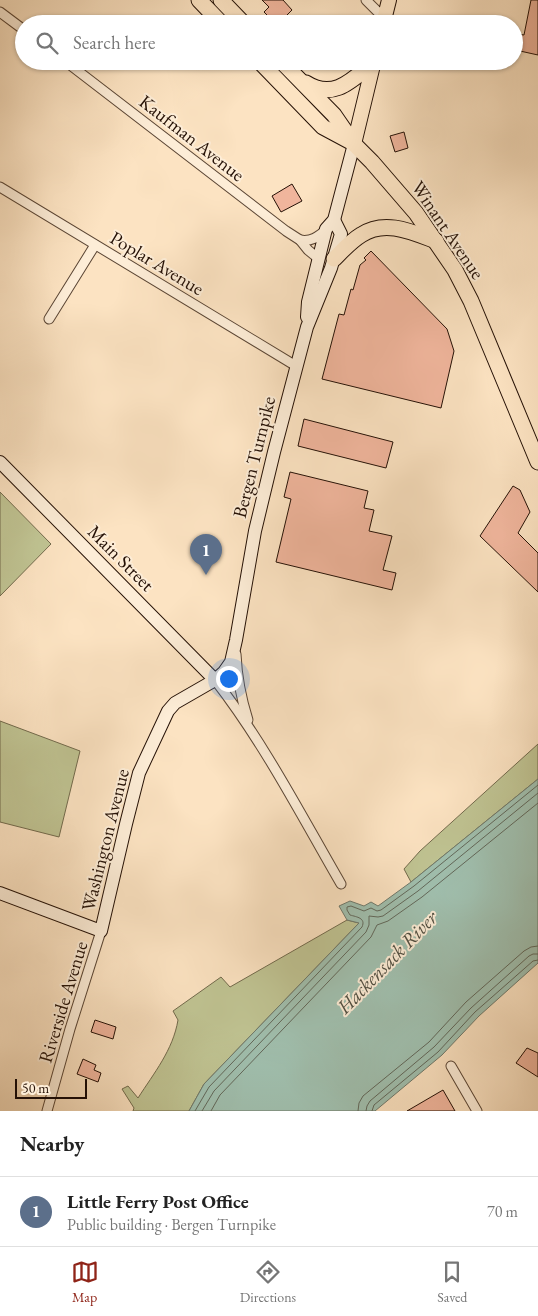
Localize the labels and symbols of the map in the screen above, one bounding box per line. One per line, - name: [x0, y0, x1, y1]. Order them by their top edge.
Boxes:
- street label: Kaufman Avenue: [134, 89, 250, 187]
- street label: Winant Avenue: [406, 176, 490, 284]
- street label: Poplar Avenue: [105, 225, 209, 301]
- street label: Bergen Turnpike: [227, 394, 281, 520]
- street label: Main Street: [82, 519, 160, 597]
- pin: 1: [190, 534, 222, 575]
- your location: [216, 666, 242, 692]
- street label: Washington Avenue: [75, 766, 135, 914]
- water label: Hackensack River: [331, 904, 444, 1020]
- street label: Riverside Avenue: [33, 938, 93, 1066]
- scale bar: [15, 1076, 88, 1099]

